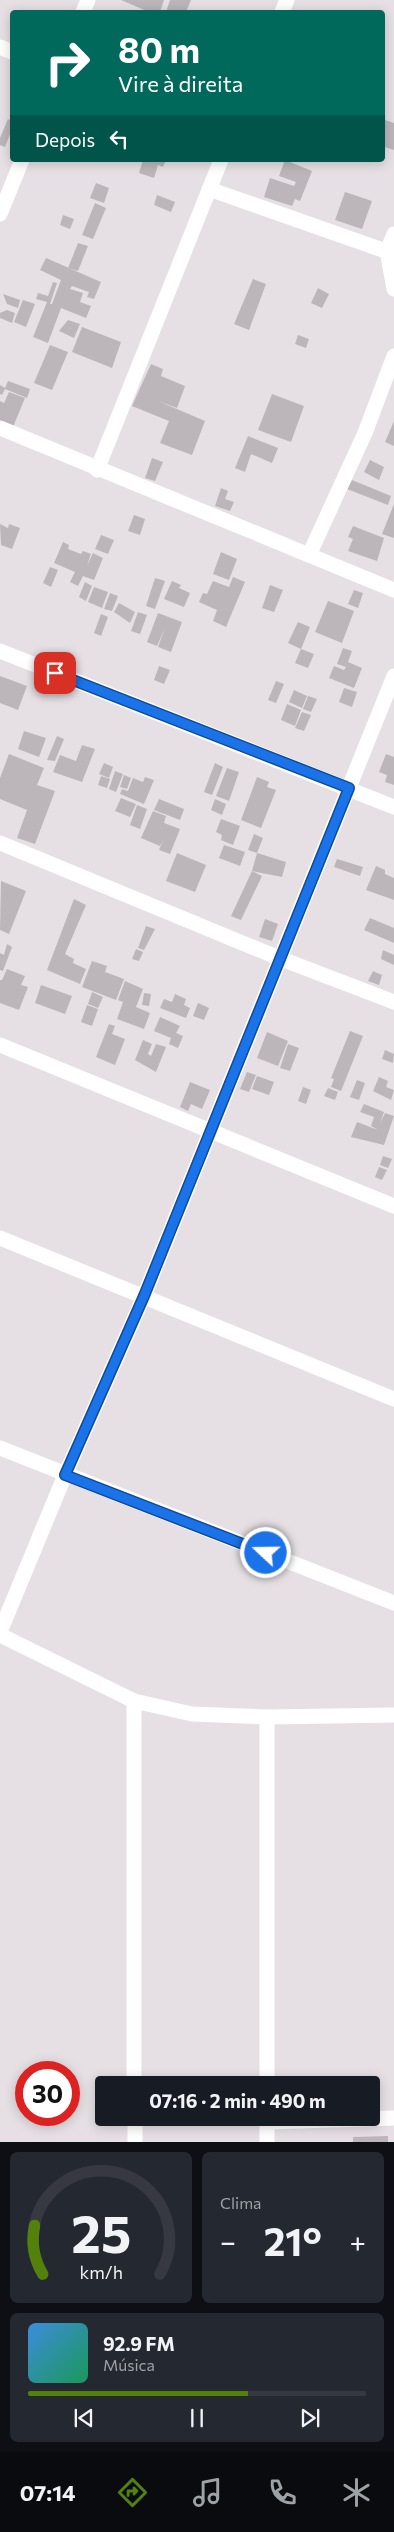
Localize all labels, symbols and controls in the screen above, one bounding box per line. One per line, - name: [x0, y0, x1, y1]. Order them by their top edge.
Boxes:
- text: 80 m: [118, 27, 200, 70]
- icon: right: [35, 30, 100, 95]
- text: Vire à direita: [118, 70, 243, 97]
- icon: left: [105, 125, 133, 153]
- text: Depois: [35, 128, 95, 151]
- pin: [34, 652, 76, 694]
- icon: arrive: [41, 659, 69, 687]
- position arrow: [239, 1526, 291, 1578]
- speed limit sign: 30: [15, 2061, 80, 2126]
- text: 07:16 · 2 min · 490 m: [149, 2089, 326, 2112]
- text: Clima: [220, 2193, 261, 2212]
- text: 25: [71, 2200, 131, 2264]
- text: 21°: [264, 2217, 322, 2264]
- text: −: [220, 2224, 236, 2258]
- text: +: [350, 2224, 366, 2258]
- text: km/h: [79, 2261, 123, 2283]
- text: 92.9 FM: [103, 2332, 175, 2355]
- text: Música: [103, 2355, 155, 2374]
- icon: previous: [70, 2404, 98, 2432]
- icon: pause: [183, 2404, 211, 2432]
- icon: next: [296, 2404, 324, 2432]
- icon: directions: [115, 2475, 150, 2510]
- icon: music: [190, 2475, 225, 2510]
- icon: phone: [265, 2475, 300, 2510]
- icon: climate: [339, 2475, 374, 2510]
- text: 07:14: [20, 2479, 76, 2506]

